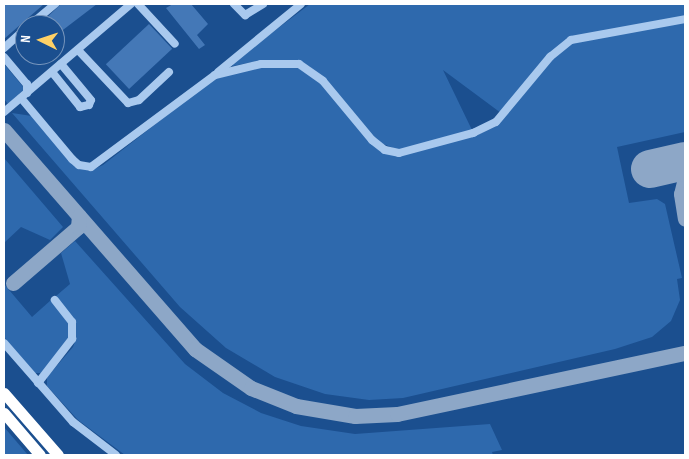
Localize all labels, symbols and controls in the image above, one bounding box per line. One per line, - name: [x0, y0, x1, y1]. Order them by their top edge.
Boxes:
- north arrow: [15, 15, 65, 65]
- text: N: [17, 35, 34, 43]

